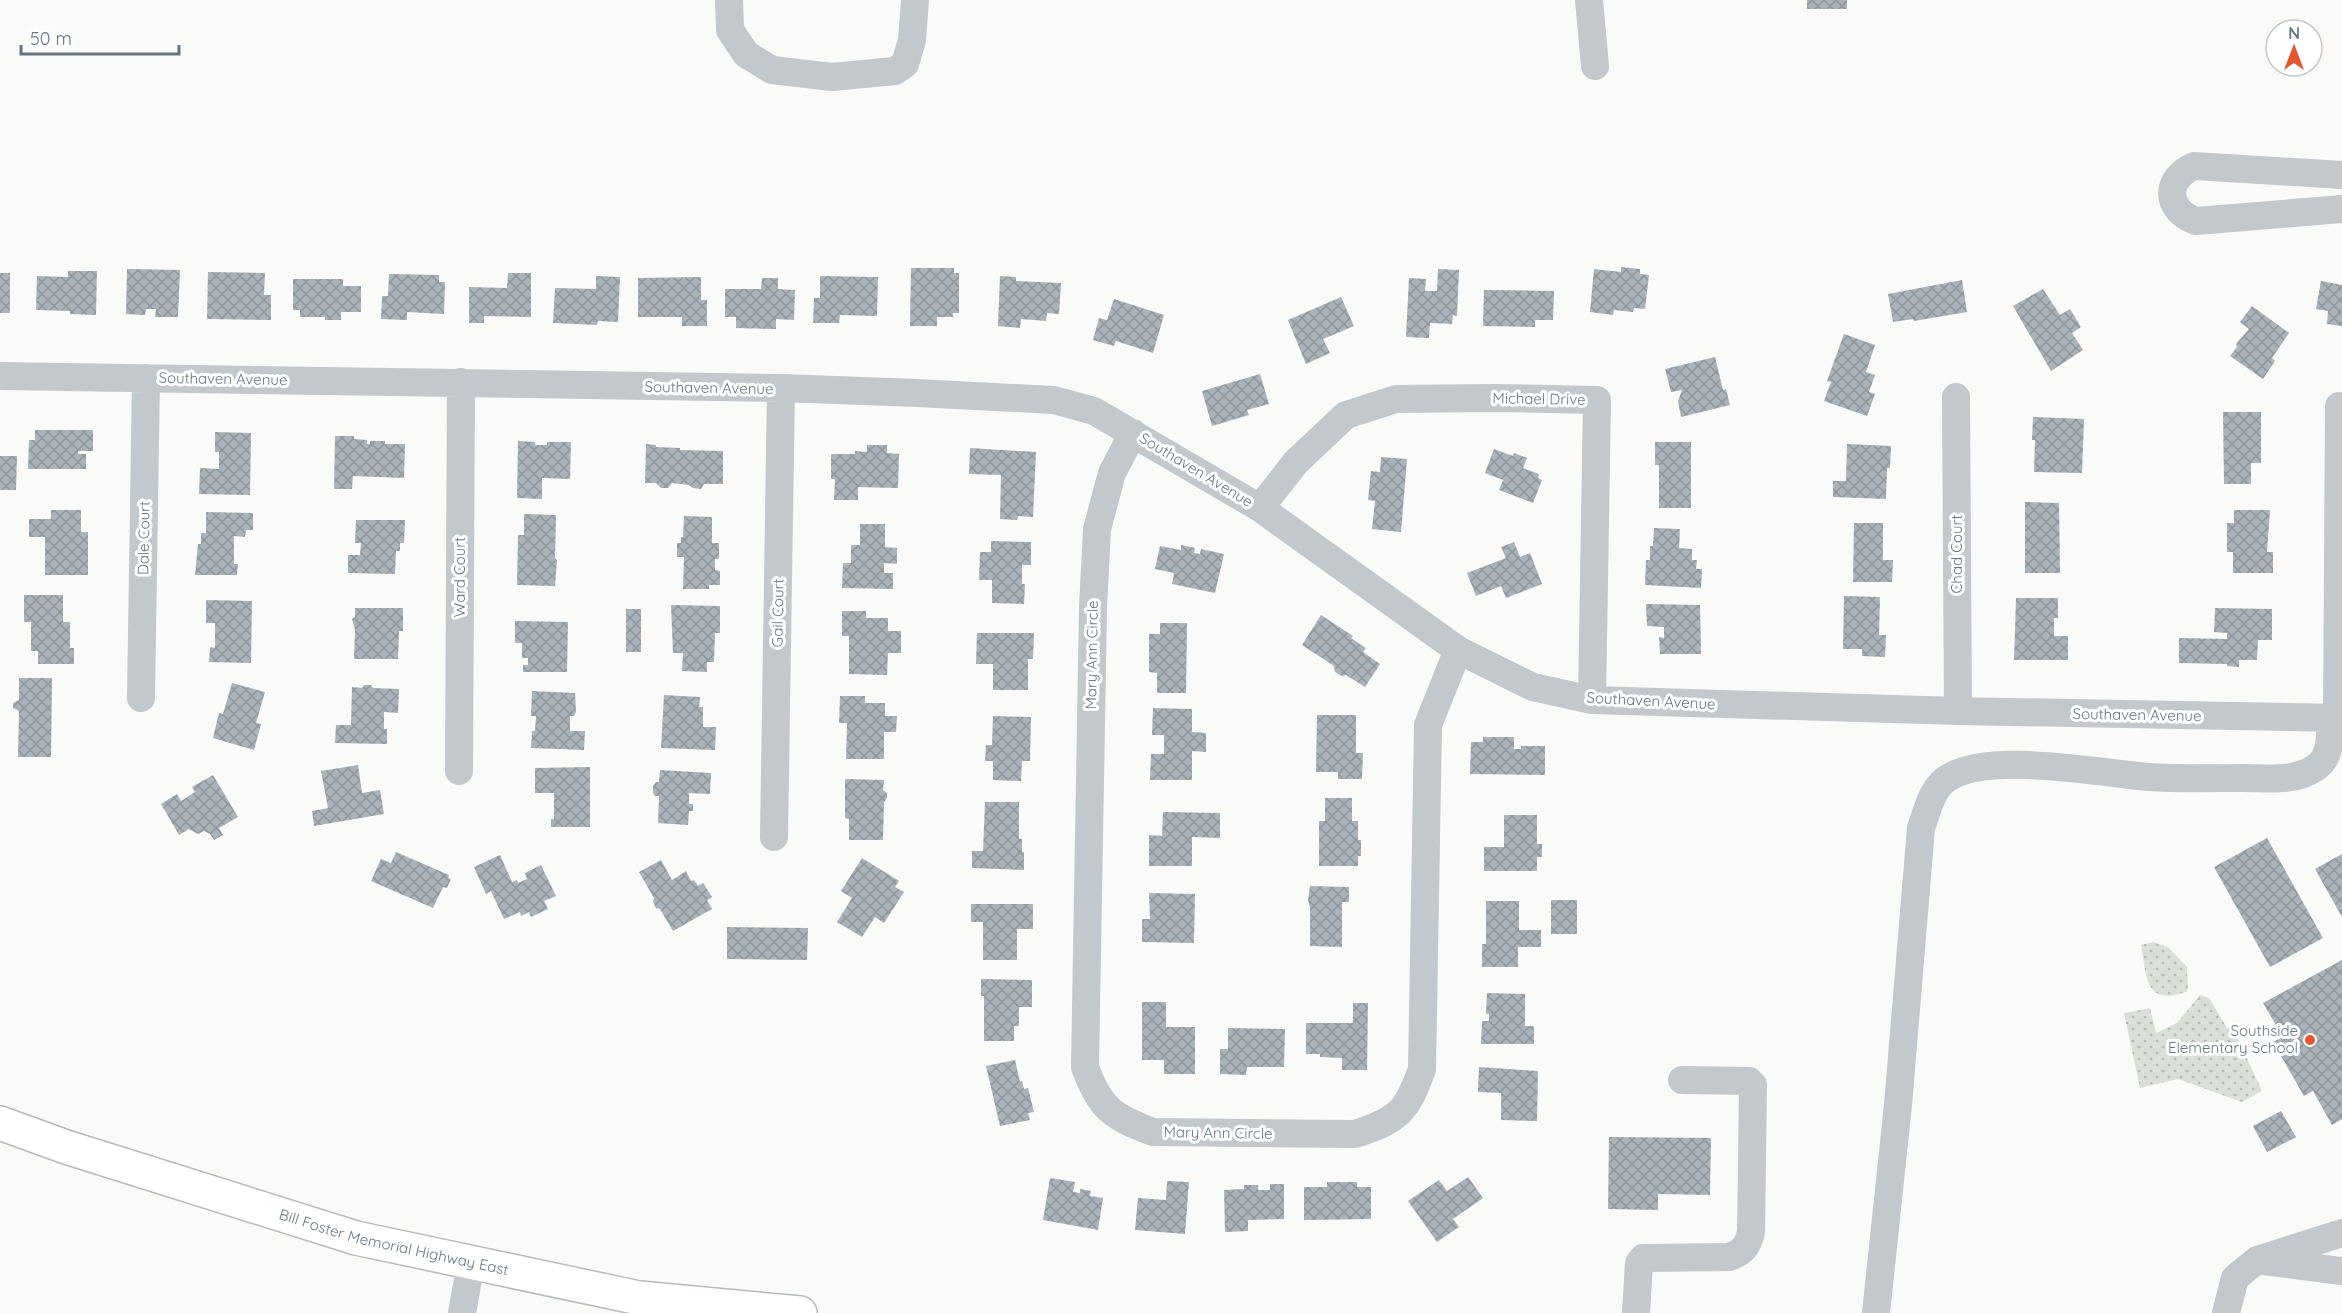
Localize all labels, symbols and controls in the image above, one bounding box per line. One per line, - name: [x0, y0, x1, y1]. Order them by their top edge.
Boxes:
- scale bar: [21, 18, 178, 56]
- north arrow: [2264, 18, 2324, 78]
- text: N: [2288, 23, 2300, 43]
- text: 50 m: [30, 27, 72, 50]
- street label: Southaven Avenue: [158, 368, 288, 389]
- street label: Southaven Avenue: [644, 377, 774, 398]
- street label: Michael Drive: [1492, 388, 1586, 409]
- street label: Southaven Avenue: [1136, 428, 1256, 511]
- street label: Dale Court: [133, 501, 154, 575]
- street label: Chad Court: [1947, 515, 1966, 593]
- street label: Ward Court: [450, 537, 469, 617]
- street label: Gail Court: [767, 578, 788, 648]
- street label: Mary Ann Circle: [1081, 600, 1102, 710]
- street label: Southaven Avenue: [1586, 688, 1716, 713]
- street label: Southaven Avenue: [2072, 704, 2202, 725]
- place label: Southside Elementary School: [2168, 1021, 2298, 1057]
- marker: Southside Elementary School: [2303, 1033, 2317, 1047]
- street label: Mary Ann Circle: [1163, 1122, 1273, 1143]
- street label: Bill Foster Memorial Highway East: [277, 1204, 510, 1279]

